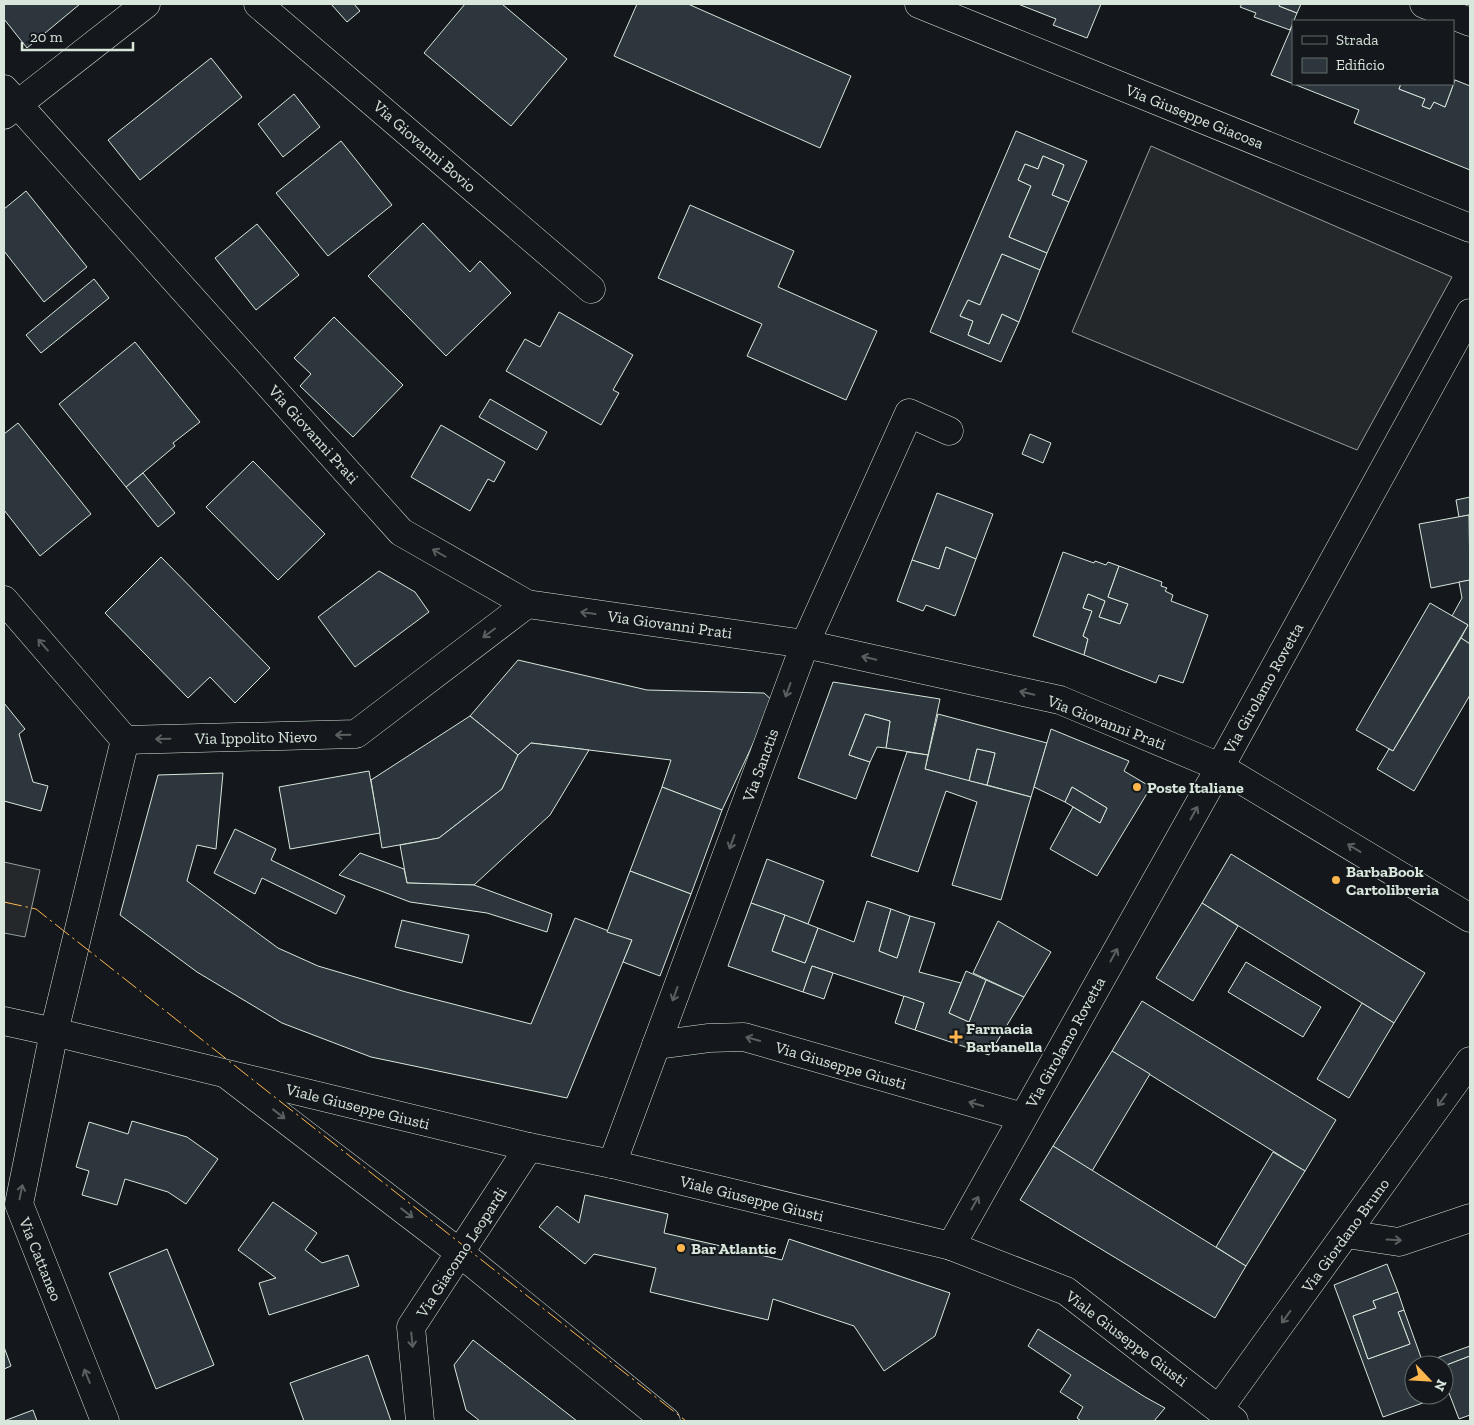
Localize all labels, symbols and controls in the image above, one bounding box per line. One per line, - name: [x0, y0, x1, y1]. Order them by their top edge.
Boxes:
- scale bar: [22, 20, 134, 52]
- legend: [1292, 20, 1454, 85]
- text: 20 m: [30, 28, 63, 46]
- text: Strada: [1336, 31, 1379, 49]
- text: Edificio: [1336, 56, 1385, 74]
- street label: Via Giuseppe Giacosa: [1122, 80, 1267, 153]
- street label: Via Giovanni Bovio: [369, 96, 480, 196]
- street label: Via Giovanni Prati: [264, 381, 363, 488]
- one-way arrow: [433, 548, 447, 558]
- street label: Via Giovanni Prati: [605, 606, 734, 643]
- one-way arrow: [580, 607, 596, 617]
- street label: Via Girolamo Rovetta: [1219, 619, 1307, 758]
- one-way arrow: [483, 628, 496, 639]
- one-way arrow: [37, 639, 49, 652]
- one-way arrow: [861, 653, 877, 662]
- one-way arrow: [783, 681, 792, 697]
- one-way arrow: [1020, 688, 1036, 697]
- street label: Via Giovanni Prati: [1044, 691, 1169, 754]
- street label: Via Sanctis: [738, 726, 782, 805]
- street label: Via Ippolito Nievo: [194, 727, 317, 748]
- one-way arrow: [335, 730, 351, 739]
- one-way arrow: [155, 734, 171, 744]
- place label: Poste Italiane: [1147, 778, 1244, 797]
- marker: Poste Italiane: [1131, 781, 1143, 793]
- one-way arrow: [1189, 806, 1199, 820]
- one-way arrow: [727, 834, 736, 849]
- one-way arrow: [1347, 842, 1361, 852]
- place label: BarbaBook Cartolibreria: [1346, 862, 1439, 899]
- marker: BarbaBook Cartolibreria: [1330, 874, 1342, 886]
- one-way arrow: [1110, 948, 1120, 962]
- street label: Via Girolamo Rovetta: [1021, 973, 1109, 1112]
- one-way arrow: [670, 986, 679, 1001]
- place label: Farmacia Barbanella: [966, 1019, 1042, 1056]
- marker: Farmacia Barbanella: [950, 1031, 962, 1043]
- one-way arrow: [745, 1034, 761, 1044]
- street label: Via Giuseppe Giusti: [772, 1037, 909, 1093]
- street label: Viale Giuseppe Giusti: [283, 1079, 432, 1134]
- one-way arrow: [1437, 1093, 1447, 1107]
- one-way arrow: [968, 1098, 984, 1108]
- one-way arrow: [272, 1109, 285, 1120]
- street label: Viale Giuseppe Giusti: [677, 1171, 826, 1226]
- street label: Via Giordano Bruno: [1297, 1174, 1393, 1297]
- street label: Via Giacomo Leopardi: [412, 1183, 511, 1322]
- one-way arrow: [17, 1184, 26, 1200]
- one-way arrow: [970, 1196, 980, 1211]
- one-way arrow: [400, 1208, 413, 1219]
- street label: Via Cattaneo: [15, 1214, 66, 1304]
- one-way arrow: [1386, 1236, 1402, 1245]
- place label: Bar Atlantic: [691, 1239, 777, 1258]
- marker: Bar Atlantic: [675, 1242, 687, 1254]
- street label: Viale Giuseppe Giusti: [1061, 1286, 1192, 1391]
- one-way arrow: [1280, 1310, 1291, 1323]
- one-way arrow: [407, 1332, 417, 1348]
- north arrow: [1404, 1355, 1454, 1405]
- one-way arrow: [81, 1369, 91, 1384]
- text: N: [1430, 1377, 1450, 1394]

